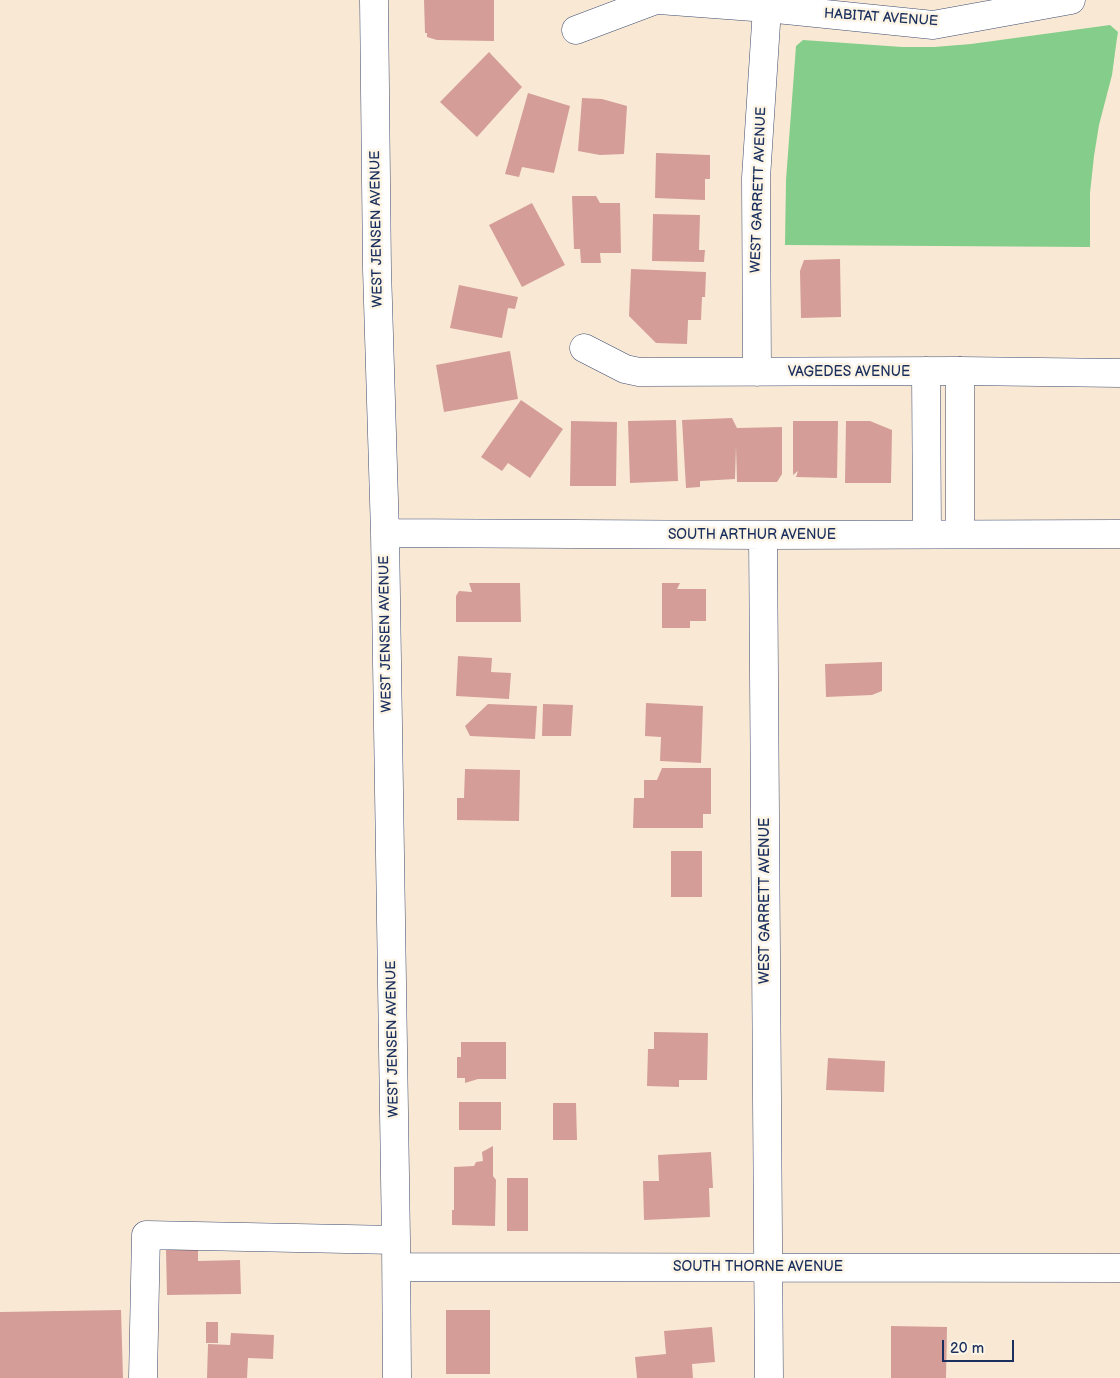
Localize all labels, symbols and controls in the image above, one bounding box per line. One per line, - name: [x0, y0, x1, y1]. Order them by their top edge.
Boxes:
- street label: HABITAT AVENUE: [823, 6, 939, 30]
- street label: WEST GARRETT AVENUE: [748, 107, 770, 273]
- street label: WEST JENSEN AVENUE: [367, 150, 387, 308]
- street label: VAGEDES AVENUE: [788, 364, 910, 380]
- street label: SOUTH ARTHUR AVENUE: [668, 527, 836, 543]
- street label: WEST JENSEN AVENUE: [376, 555, 396, 713]
- street label: WEST GARRETT AVENUE: [757, 818, 773, 984]
- street label: WEST JENSEN AVENUE: [383, 960, 403, 1118]
- street label: SOUTH THORNE AVENUE: [673, 1259, 843, 1275]
- scale bar: [945, 1330, 1018, 1362]
- text: 20 m: [950, 1339, 984, 1358]

